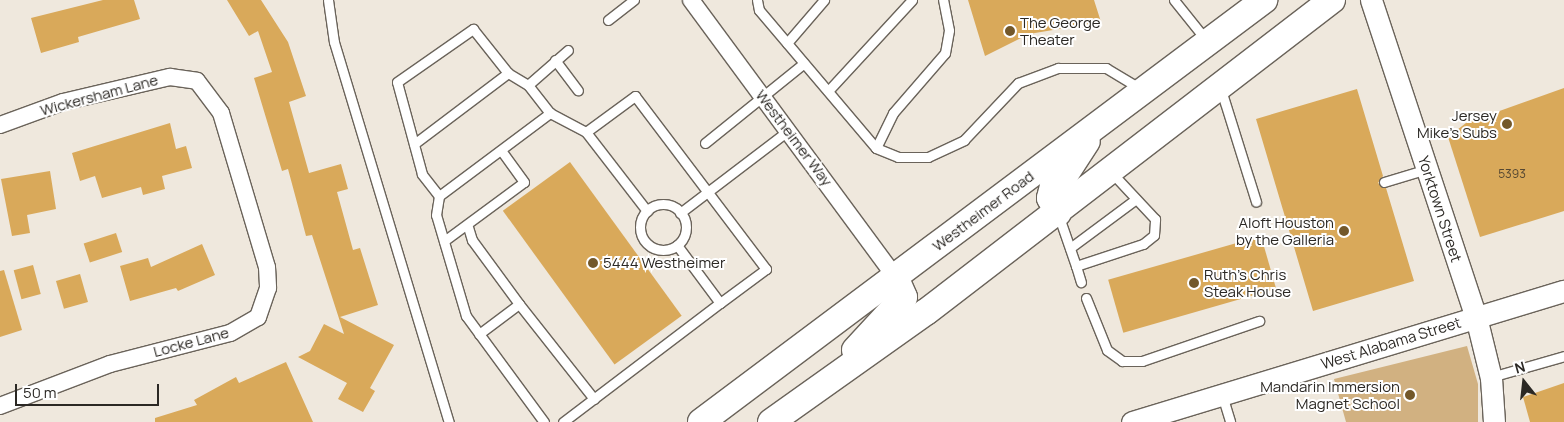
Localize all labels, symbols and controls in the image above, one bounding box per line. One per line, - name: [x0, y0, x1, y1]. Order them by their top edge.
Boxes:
- place label: The George Theater: [1020, 13, 1101, 48]
- marker: The George Theater: [1004, 25, 1016, 37]
- street label: Wickersham Lane: [38, 71, 160, 119]
- street label: Westheimer Way: [752, 86, 836, 190]
- place label: Jersey Mike's Subs: [1417, 106, 1497, 141]
- marker: Jersey Mike's Subs: [1501, 118, 1513, 130]
- street label: Yorktown Street: [1414, 154, 1466, 264]
- street label: Westheimer Road: [929, 167, 1037, 255]
- house number: 5393: [1498, 167, 1526, 181]
- place label: Aloft Houston by the Galleria: [1236, 213, 1334, 248]
- marker: Aloft Houston by the Galleria: [1338, 225, 1350, 237]
- place label: 5444 Westheimer: [603, 254, 725, 272]
- marker: 5444 Westheimer: [587, 257, 599, 269]
- place label: Ruth's Chris Steak House: [1204, 265, 1291, 300]
- marker: Ruth's Chris Steak House: [1188, 277, 1200, 289]
- street label: West Alabama Street: [1319, 313, 1463, 373]
- street label: Locke Lane: [151, 323, 231, 361]
- north arrow: [1499, 357, 1549, 407]
- text: N: [1512, 357, 1527, 378]
- scale bar: [18, 374, 161, 406]
- place label: Mandarin Immersion Magnet School: [1260, 377, 1400, 412]
- text: 50 m: [23, 382, 57, 403]
- marker: Mandarin Immersion Magnet School: [1404, 389, 1416, 401]

